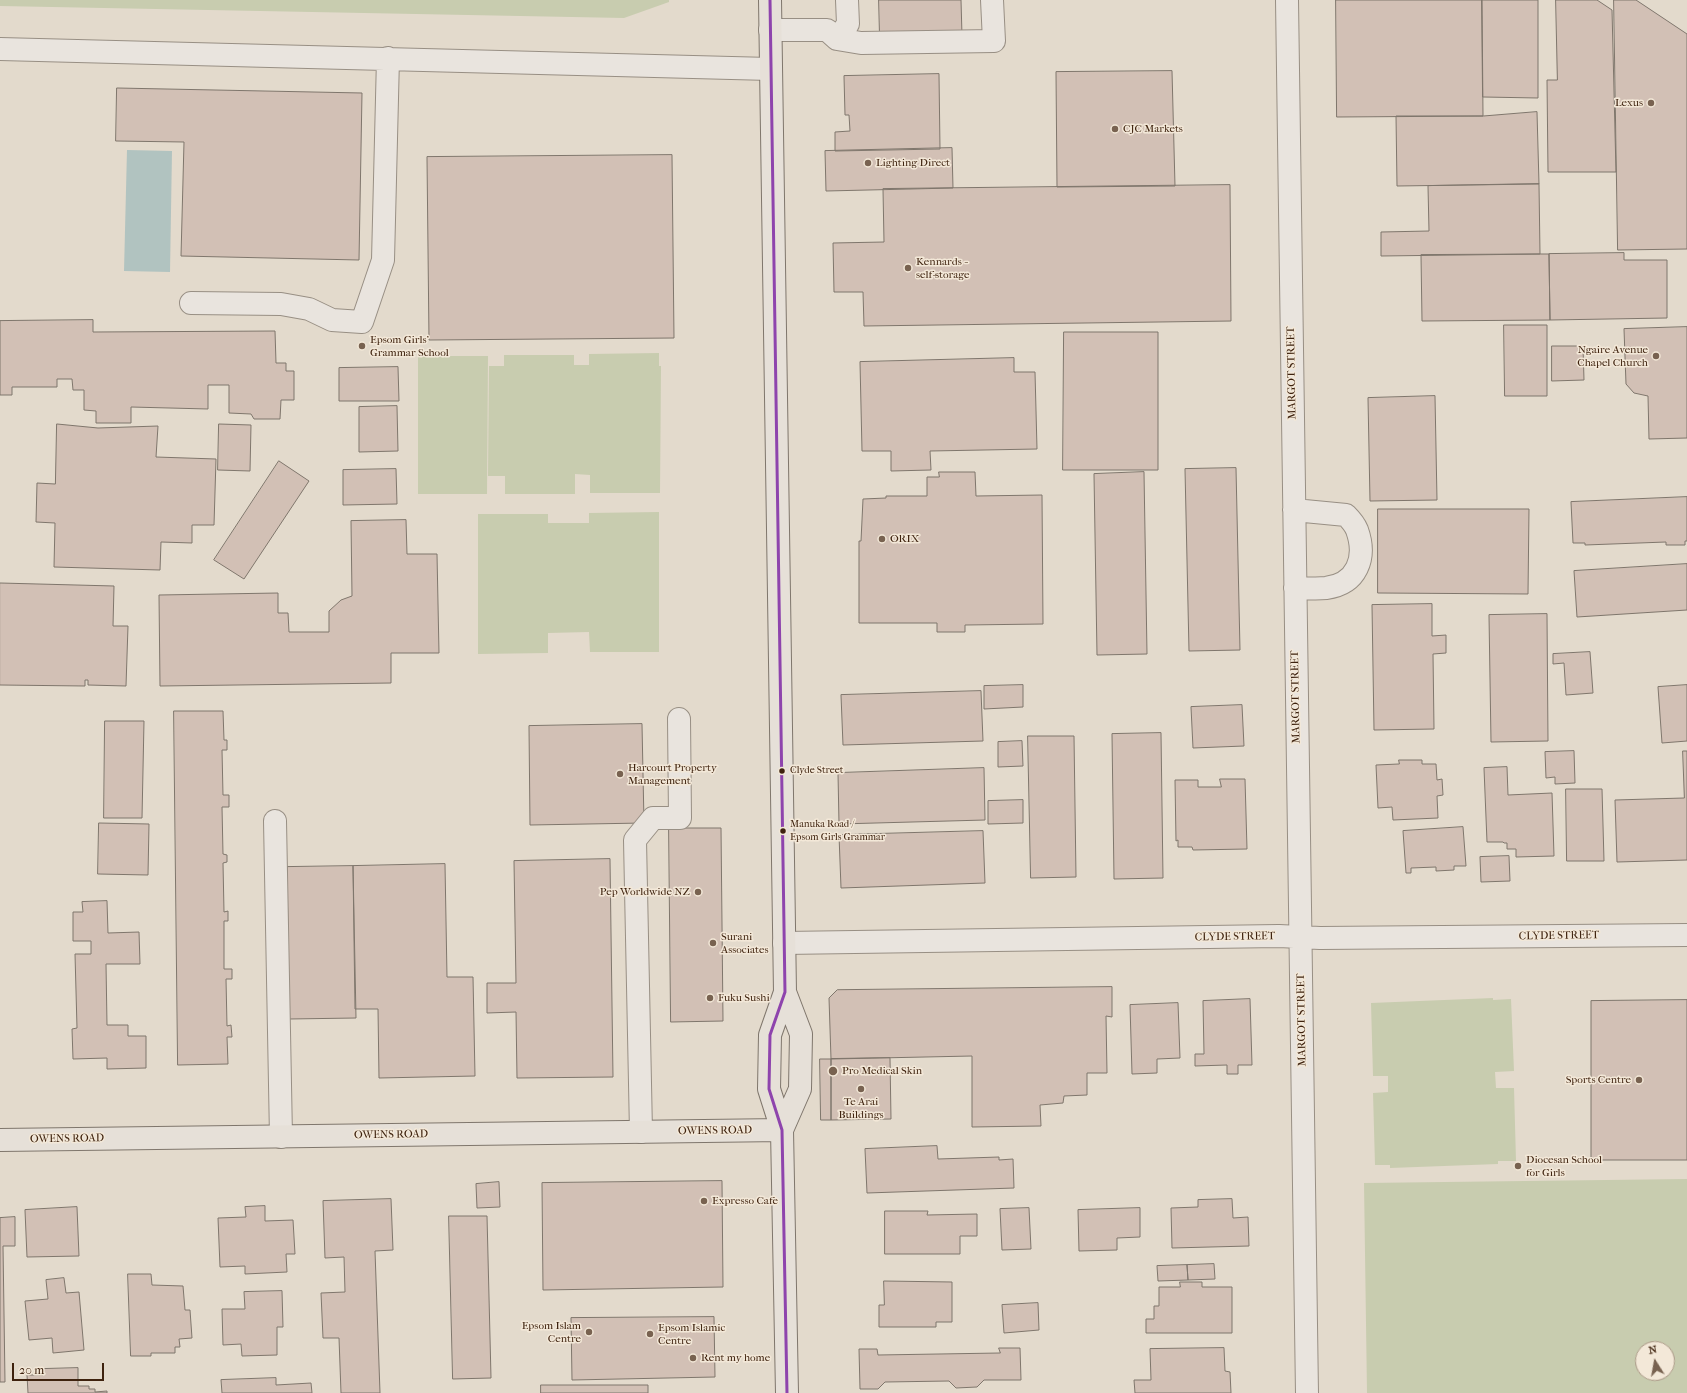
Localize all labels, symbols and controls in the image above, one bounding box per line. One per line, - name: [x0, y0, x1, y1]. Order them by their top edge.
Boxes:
- place label: Lexus: [1615, 96, 1643, 110]
- marker: Lexus: [1646, 98, 1656, 108]
- place label: CJC Markets: [1123, 122, 1183, 136]
- marker: CJC Markets: [1110, 124, 1120, 134]
- place label: Lighting Direct: [876, 156, 950, 170]
- marker: Lighting Direct: [863, 158, 873, 168]
- place label: Kennards - self-storage: [916, 255, 970, 281]
- marker: Kennards - self-storage: [903, 263, 913, 273]
- street label: MARGOT STREET: [1285, 326, 1299, 420]
- place label: Epsom Girls' Grammar School: [370, 333, 449, 359]
- marker: Epsom Girls' Grammar School: [357, 341, 367, 351]
- place label: Ngaire Avenue Chapel Church: [1577, 343, 1648, 369]
- marker: Ngaire Avenue Chapel Church: [1651, 351, 1661, 361]
- place label: ORIX: [890, 532, 919, 546]
- marker: ORIX: [877, 534, 887, 544]
- street label: MARGOT STREET: [1289, 650, 1303, 744]
- place label: Harcourt Property Management: [628, 761, 717, 787]
- place label: Clyde Street: [790, 765, 843, 777]
- marker: Clyde Street: [777, 766, 787, 776]
- marker: Harcourt Property Management: [615, 769, 625, 779]
- place label: Manuka Road / Epsom Girls Grammar: [790, 819, 885, 842]
- marker: Manuka Road / Epsom Girls Grammar: [778, 826, 788, 836]
- place label: Pep Worldwide NZ: [600, 885, 690, 899]
- marker: Pep Worldwide NZ: [693, 887, 703, 897]
- street label: CLYDE STREET: [1519, 929, 1599, 943]
- place label: Surani Associates: [721, 930, 768, 956]
- street label: CLYDE STREET: [1195, 930, 1275, 944]
- marker: Surani Associates: [708, 938, 718, 948]
- street label: MARGOT STREET: [1295, 973, 1309, 1067]
- place label: Fuku Sushi: [718, 991, 770, 1005]
- marker: Fuku Sushi: [705, 993, 715, 1003]
- place label: Pro Medical Skin: [842, 1064, 922, 1078]
- marker: Pro Medical Skin: [827, 1065, 839, 1077]
- place label: Sports Centre: [1566, 1073, 1631, 1087]
- marker: Sports Centre: [1634, 1075, 1644, 1085]
- marker: Te Arai Buildings: [856, 1084, 866, 1094]
- place label: Te Arai Buildings: [838, 1095, 884, 1121]
- street label: OWENS ROAD: [678, 1124, 752, 1138]
- street label: OWENS ROAD: [354, 1128, 428, 1142]
- street label: OWENS ROAD: [30, 1132, 104, 1146]
- place label: Diocesan School for Girls: [1526, 1153, 1602, 1179]
- marker: Diocesan School for Girls: [1513, 1161, 1523, 1171]
- place label: Expresso Cafe: [712, 1194, 778, 1208]
- marker: Expresso Cafe: [699, 1196, 709, 1206]
- place label: Epsom Islam Centre: [522, 1319, 581, 1345]
- place label: Epsom Islamic Centre: [658, 1321, 725, 1347]
- marker: Epsom Islam Centre: [584, 1327, 594, 1337]
- marker: Epsom Islamic Centre: [645, 1329, 655, 1339]
- north arrow: [1635, 1341, 1675, 1381]
- text: N: [1647, 1343, 1658, 1357]
- place label: Rent my home: [701, 1351, 770, 1365]
- marker: Rent my home: [688, 1353, 698, 1363]
- scale bar: [14, 1355, 106, 1381]
- text: 20 m: [19, 1363, 44, 1377]

